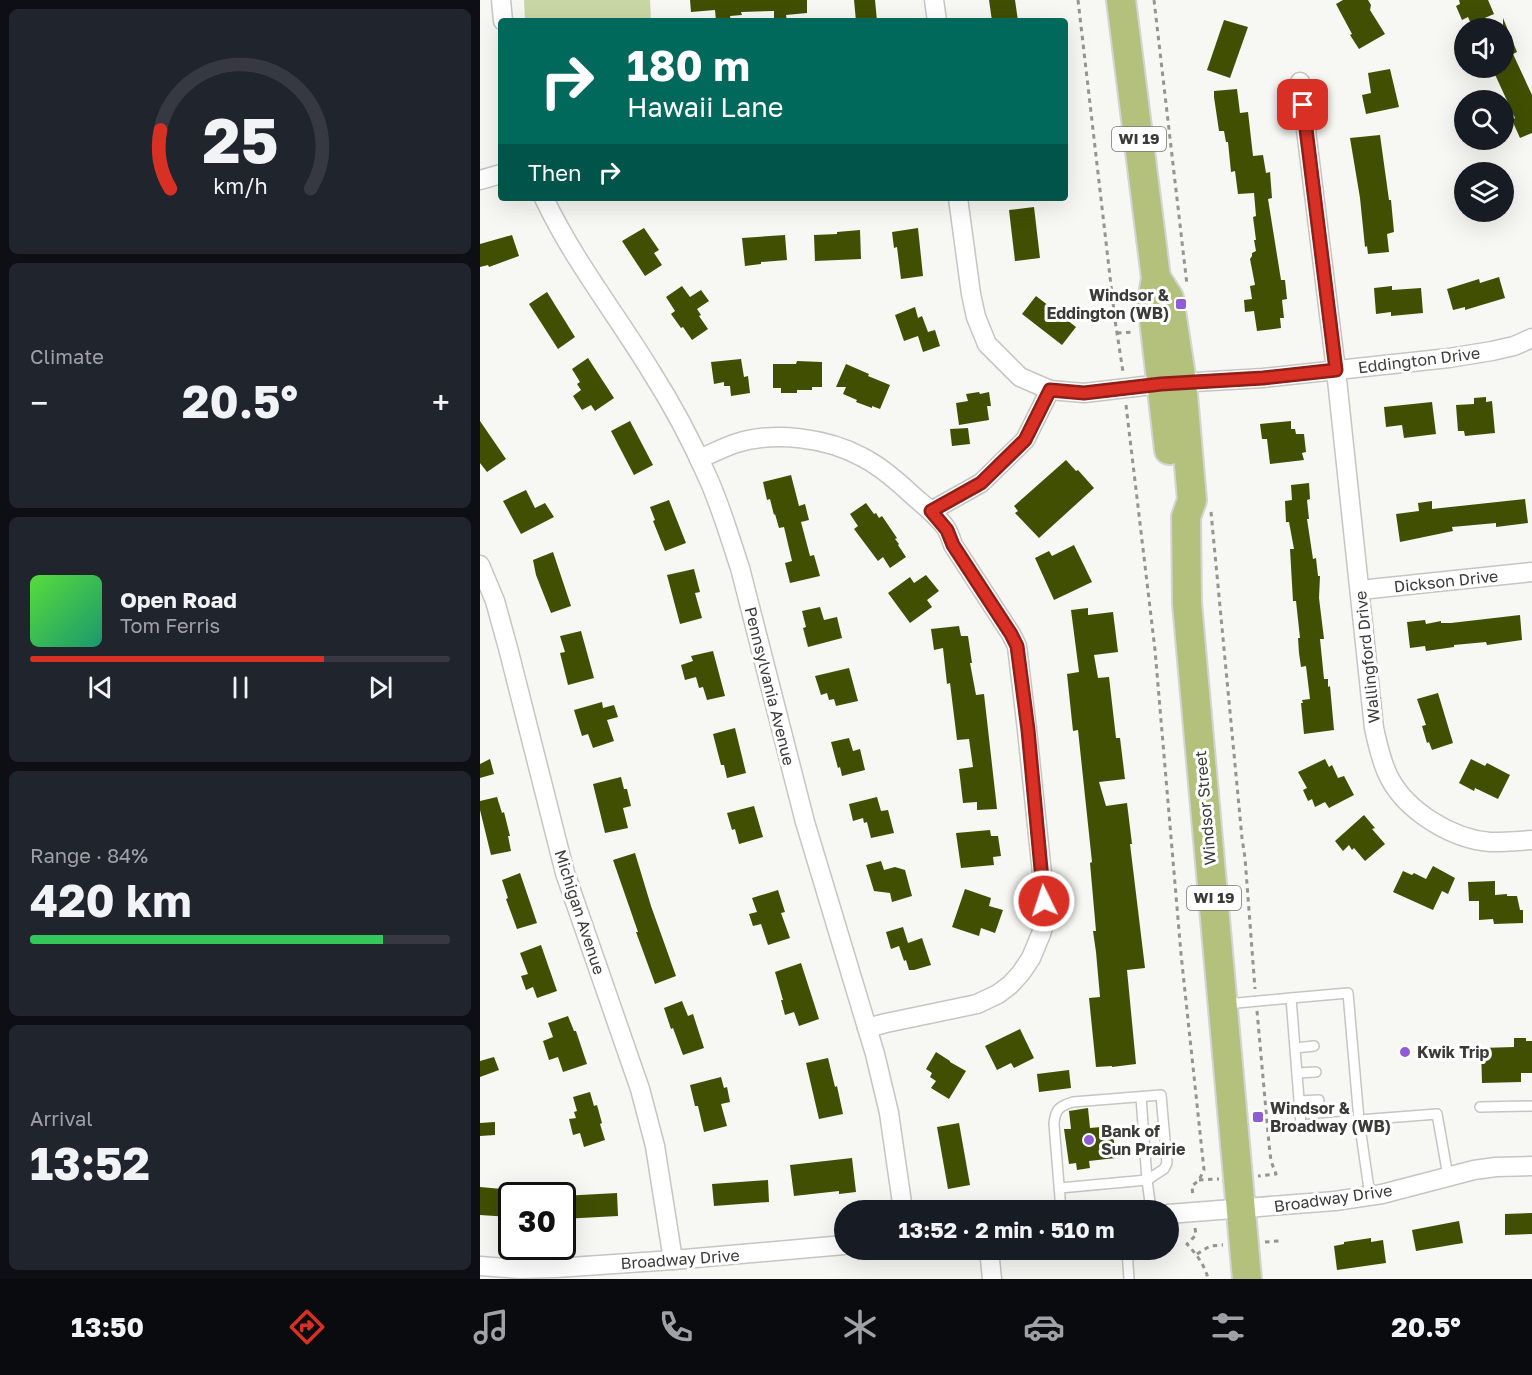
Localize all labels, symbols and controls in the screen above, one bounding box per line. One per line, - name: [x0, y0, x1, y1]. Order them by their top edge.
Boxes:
- map controls: [1454, 18, 1514, 222]
- button: sound: [1454, 18, 1514, 78]
- text: 180 m: [627, 40, 750, 90]
- icon: right: [528, 42, 606, 120]
- pin: [1277, 79, 1328, 130]
- icon: arrive: [1286, 88, 1319, 121]
- button: search: [1454, 90, 1514, 150]
- text: Hawaii Lane: [627, 91, 784, 123]
- text: 25: [202, 102, 278, 177]
- road number: WI 19: [1112, 127, 1166, 151]
- icon: right: [593, 156, 626, 189]
- text: Then: [528, 159, 581, 186]
- button: layers: [1454, 162, 1514, 222]
- text: km/h: [213, 173, 267, 199]
- place label: Windsor & Eddington (WB): [1046, 285, 1170, 323]
- marker: Windsor & Eddington (WB): [1174, 297, 1188, 311]
- street label: Eddington Drive: [1357, 343, 1481, 377]
- text: Climate: [30, 344, 104, 368]
- text: 20.5°: [182, 374, 298, 428]
- text: −: [30, 383, 48, 422]
- text: +: [432, 383, 450, 422]
- street label: Dickson Drive: [1393, 566, 1499, 596]
- text: Open Road: [120, 586, 237, 613]
- street label: Wallingford Drive: [1350, 590, 1384, 724]
- street label: Pennsylvania Avenue: [741, 605, 799, 767]
- text: Tom Ferris: [120, 613, 220, 637]
- icon: previous: [84, 671, 117, 704]
- icon: pause: [224, 671, 257, 704]
- icon: next: [364, 671, 397, 704]
- street label: Windsor Street: [1190, 750, 1220, 866]
- text: Range · 84%: [30, 843, 148, 867]
- street label: Michigan Avenue: [550, 847, 610, 977]
- position arrow: [1012, 869, 1076, 933]
- text: 420 km: [30, 873, 192, 927]
- road number: WI 19: [1187, 886, 1241, 910]
- place label: Kwik Trip: [1417, 1042, 1490, 1062]
- marker: Kwik Trip: [1398, 1045, 1412, 1059]
- place label: Windsor & Broadway (WB): [1270, 1098, 1391, 1136]
- text: Arrival: [30, 1106, 93, 1130]
- marker: Windsor & Broadway (WB): [1251, 1110, 1265, 1124]
- place label: Bank of Sun Prairie: [1101, 1121, 1185, 1159]
- marker: Bank of Sun Prairie: [1082, 1133, 1096, 1147]
- text: 13:52: [30, 1136, 150, 1190]
- street label: Broadway Drive: [1273, 1180, 1393, 1216]
- speed limit sign: 30: [498, 1182, 576, 1260]
- text: 13:52 · 2 min · 510 m: [898, 1216, 1115, 1243]
- street label: Broadway Drive: [620, 1245, 740, 1273]
- icon: directions: [286, 1306, 328, 1348]
- icon: music: [470, 1306, 512, 1348]
- icon: phone: [655, 1306, 697, 1348]
- icon: climate: [839, 1306, 881, 1348]
- icon: car: [1023, 1306, 1065, 1348]
- icon: filters: [1207, 1306, 1249, 1348]
- text: 13:50: [71, 1311, 144, 1343]
- text: 20.5°: [1391, 1311, 1461, 1343]

